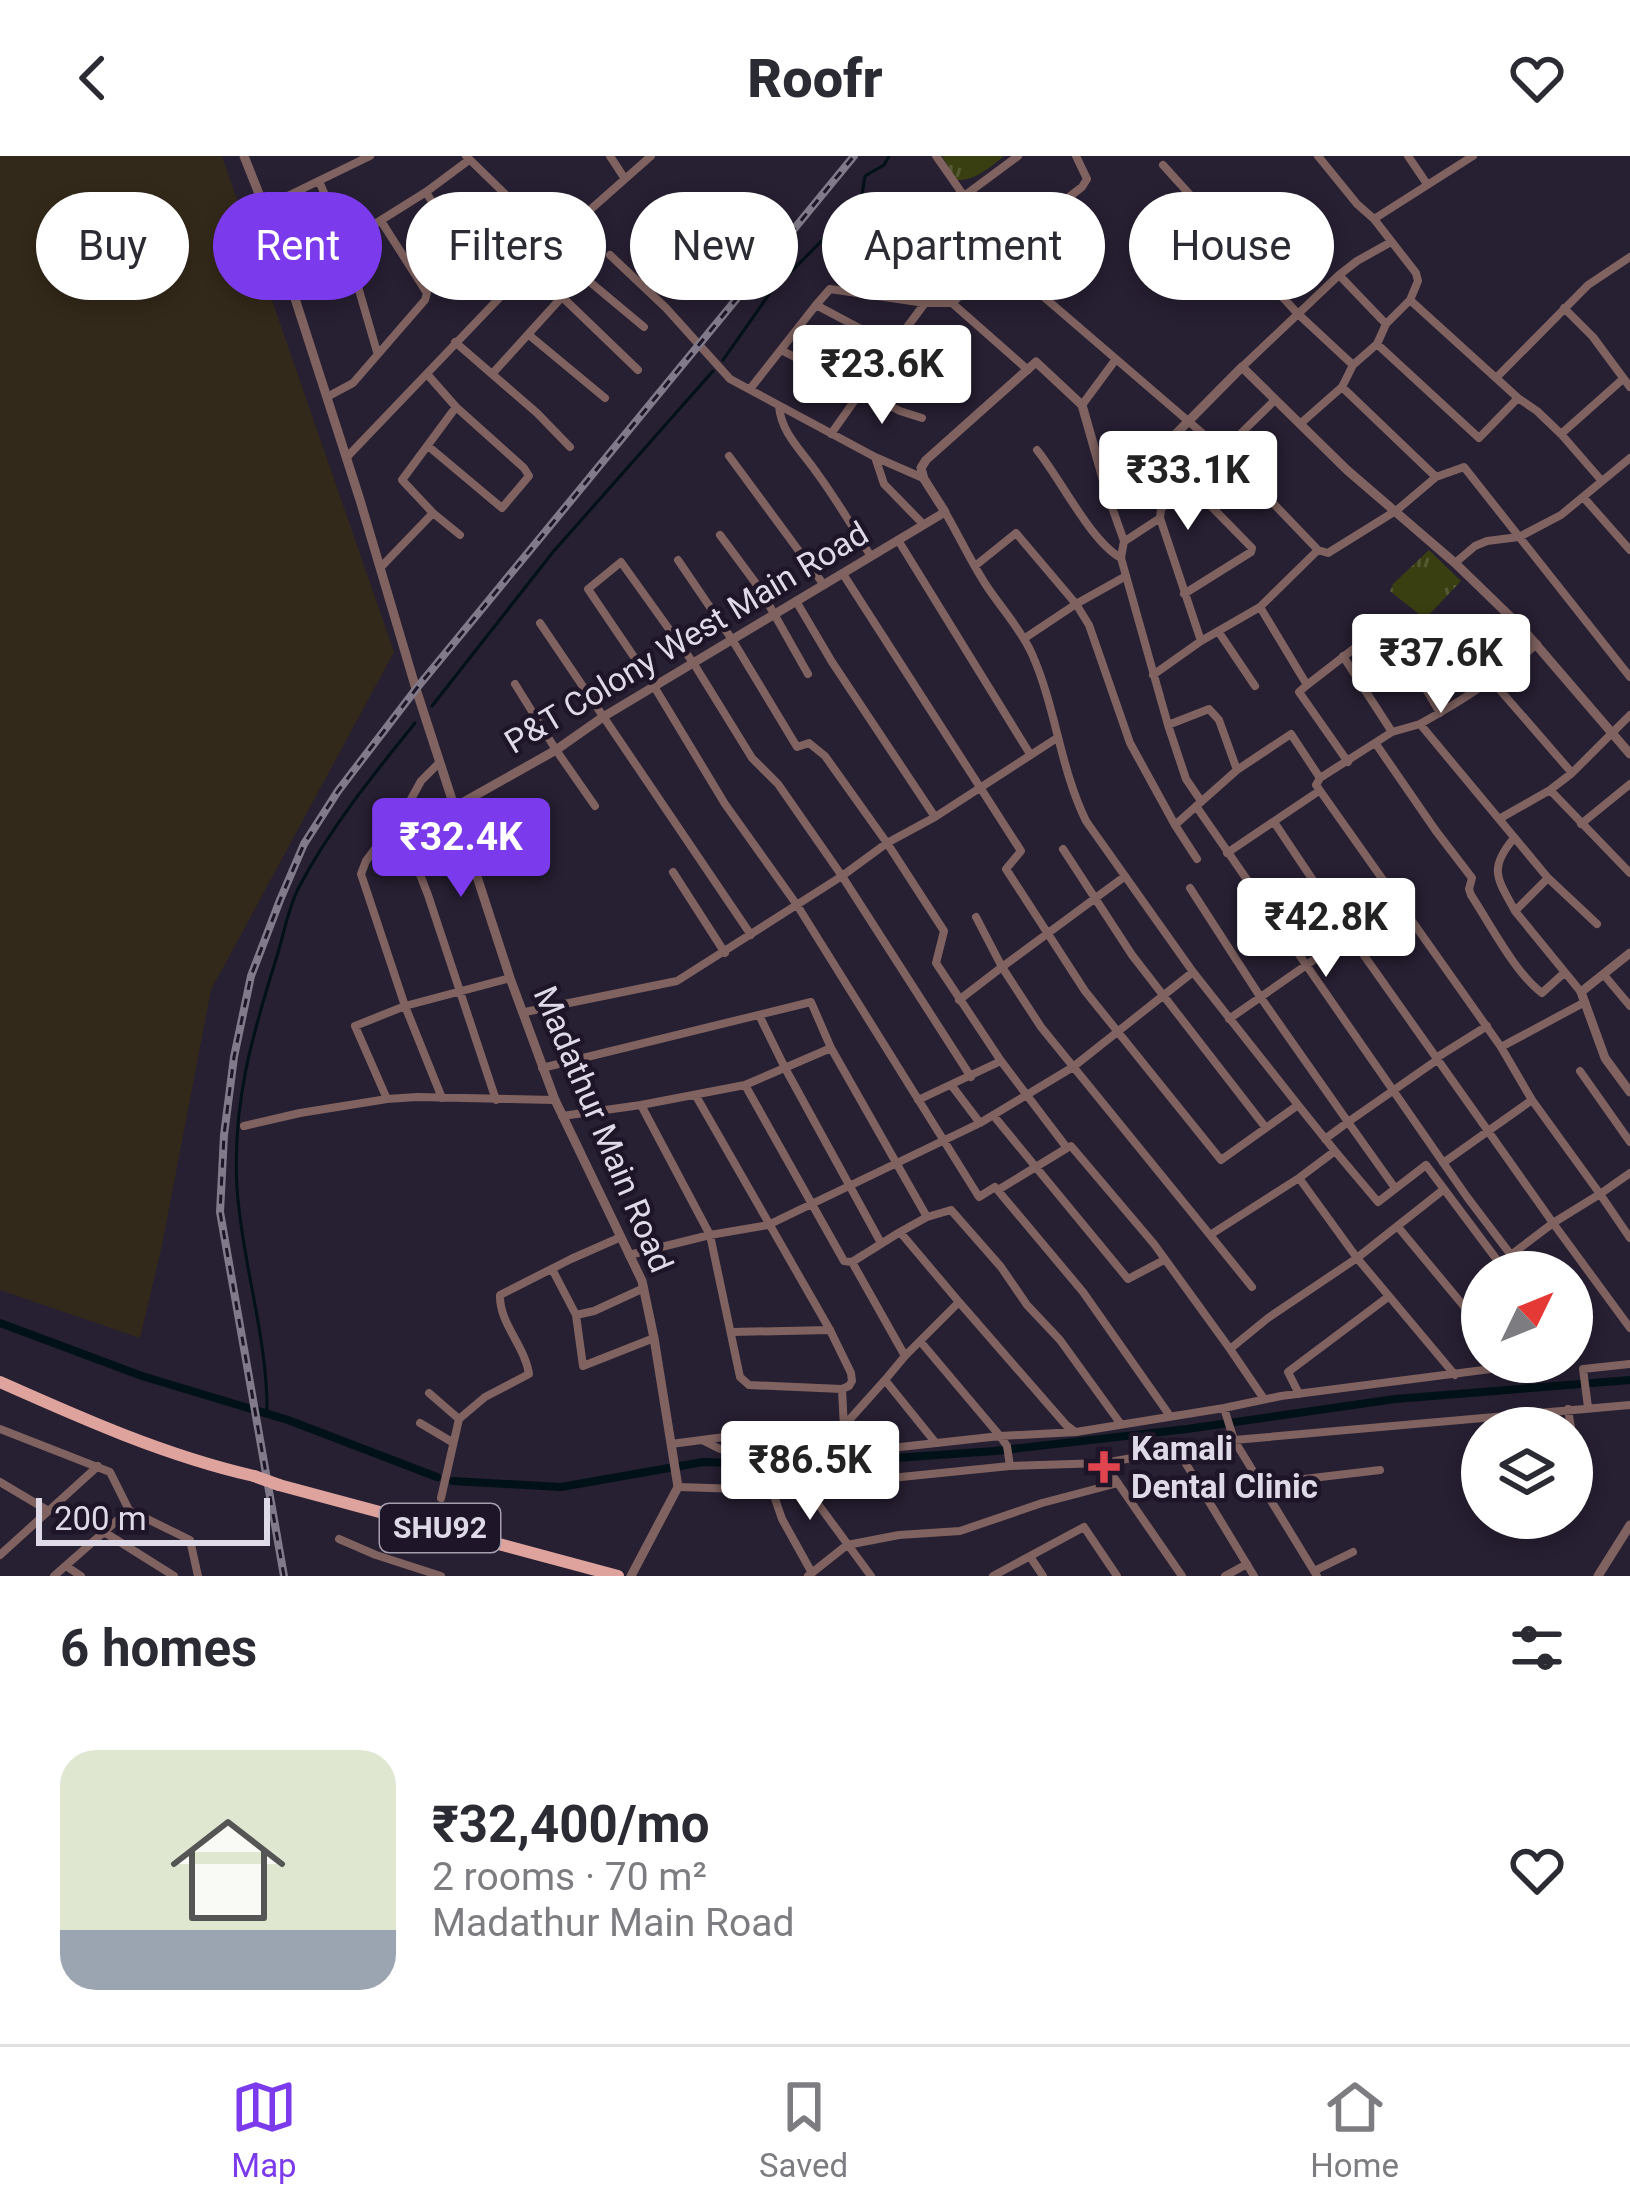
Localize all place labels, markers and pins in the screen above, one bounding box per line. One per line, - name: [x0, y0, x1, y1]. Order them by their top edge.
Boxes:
- pin: ₹23.6K: [784, 325, 980, 427]
- pin: ₹33.1K: [1090, 431, 1286, 533]
- pin: ₹37.6K: [1343, 614, 1539, 716]
- pin: ₹32.4K: [363, 798, 559, 900]
- pin: ₹42.8K: [1228, 878, 1424, 980]
- pin: ₹86.5K: [712, 1421, 908, 1523]
- place label: Kamali Dental Clinic: [1131, 1429, 1318, 1506]
- marker: Kamali Dental Clinic: [1088, 1451, 1120, 1483]

